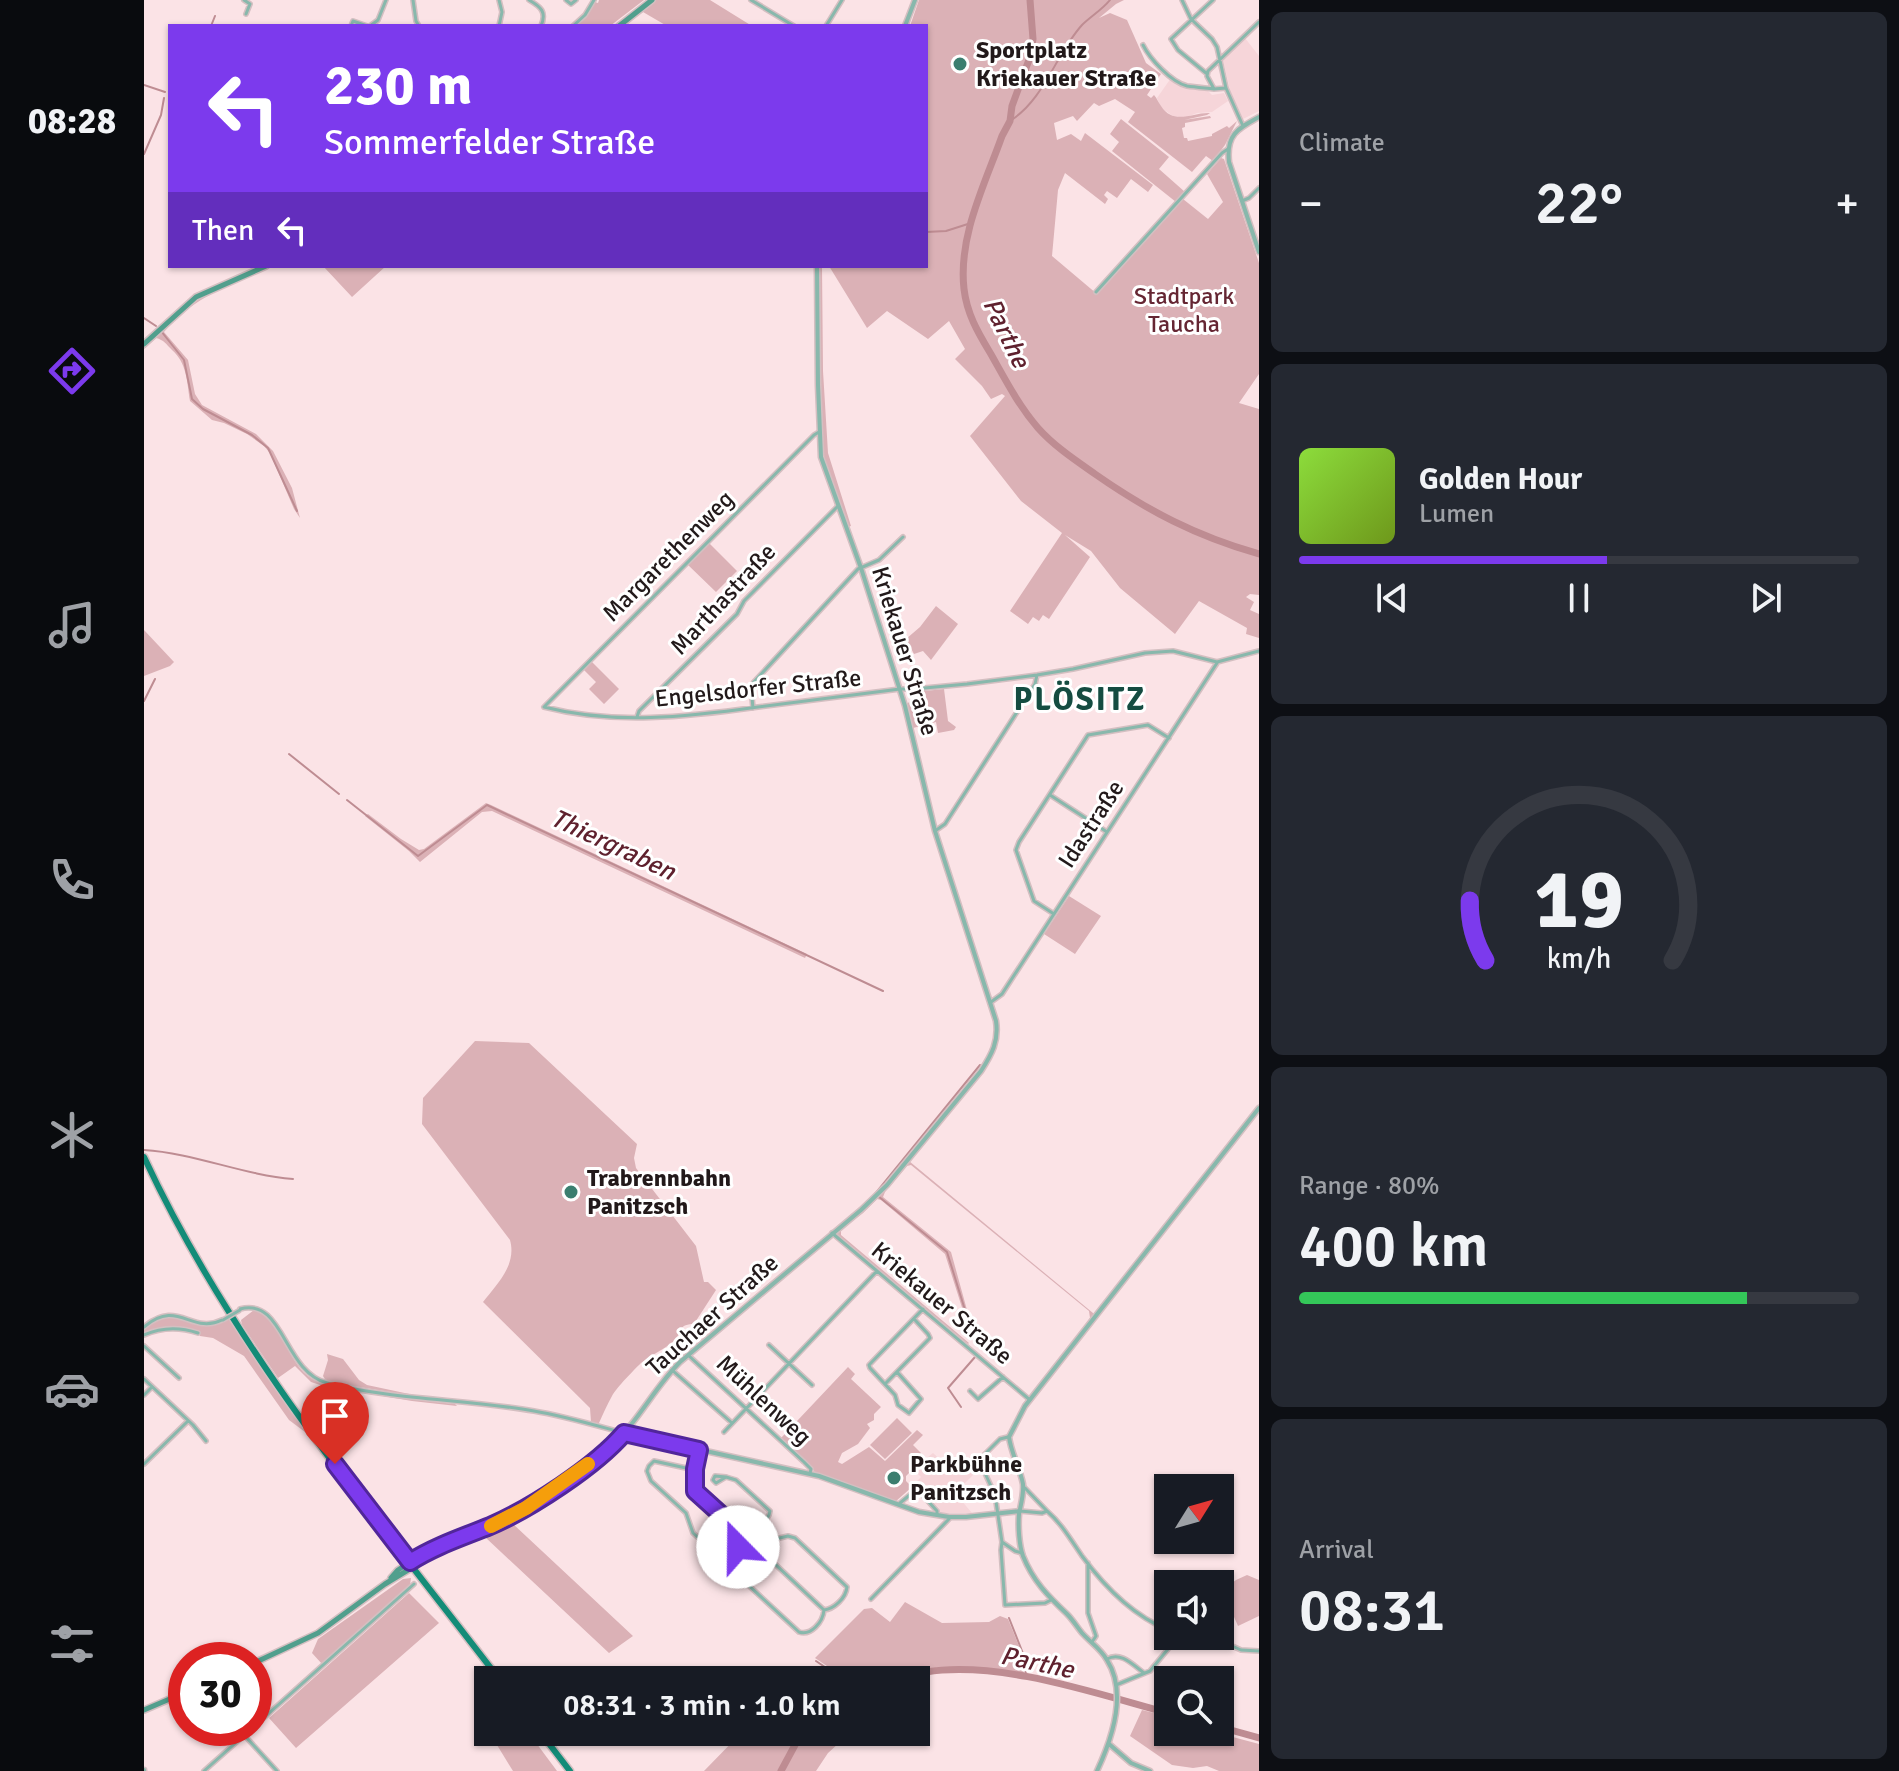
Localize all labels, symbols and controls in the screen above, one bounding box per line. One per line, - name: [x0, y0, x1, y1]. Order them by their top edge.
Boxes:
- place label: Sportplatz Kriekauer Straße: [976, 35, 1156, 93]
- text: 230 m: [324, 51, 472, 120]
- marker: Sportplatz Kriekauer Straße: [951, 55, 969, 73]
- icon: left: [192, 56, 296, 160]
- text: 08:28: [28, 99, 116, 144]
- text: Sommerfelder Straße: [324, 120, 655, 165]
- text: Climate: [1299, 127, 1385, 159]
- text: 22°: [1535, 167, 1623, 241]
- text: −: [1299, 177, 1323, 231]
- text: +: [1835, 177, 1859, 231]
- icon: left: [270, 208, 314, 252]
- text: Then: [192, 212, 254, 249]
- park label: Stadtpark Taucha: [1134, 281, 1234, 339]
- water label: Parthe: [975, 293, 1037, 375]
- icon: directions: [44, 343, 100, 399]
- text: Golden Hour: [1419, 461, 1582, 498]
- street label: Margarethenweg: [596, 484, 740, 628]
- text: Lumen: [1419, 498, 1494, 530]
- street label: Marthastraße: [664, 537, 782, 661]
- street label: Kriekauer Straße: [865, 563, 945, 739]
- icon: previous: [1370, 576, 1414, 620]
- icon: pause: [1557, 576, 1601, 620]
- icon: next: [1744, 576, 1788, 620]
- icon: music: [44, 597, 100, 653]
- street label: Engelsdorfer Straße: [653, 662, 863, 714]
- district label: PLÖSITZ: [1013, 680, 1147, 719]
- street label: Idastraße: [1052, 774, 1130, 874]
- water label: Thiergraben: [546, 802, 681, 888]
- text: 19: [1534, 849, 1624, 951]
- icon: phone: [44, 852, 100, 908]
- text: km/h: [1547, 942, 1611, 977]
- icon: climate: [44, 1107, 100, 1163]
- place label: Trabrennbahn Panitzsch: [587, 1163, 731, 1221]
- text: Range · 80%: [1299, 1170, 1440, 1202]
- marker: Trabrennbahn Panitzsch: [562, 1183, 580, 1201]
- text: 400 km: [1299, 1210, 1488, 1284]
- street label: Kriekauer Straße: [865, 1235, 1019, 1371]
- street label: Tauchaer Straße: [640, 1248, 784, 1382]
- street label: Mühlenweg: [710, 1349, 818, 1451]
- icon: car: [44, 1361, 100, 1417]
- pin: [301, 1382, 369, 1464]
- icon: arrive: [313, 1394, 357, 1438]
- place label: Parkbühne Panitzsch: [910, 1449, 1022, 1507]
- marker: Parkbühne Panitzsch: [885, 1469, 903, 1487]
- north arrow: [1154, 1474, 1234, 1554]
- map controls: [1154, 1474, 1234, 1746]
- position arrow: [696, 1505, 780, 1589]
- text: Arrival: [1299, 1534, 1374, 1566]
- button: sound: [1154, 1570, 1234, 1650]
- text: 08:31: [1299, 1574, 1446, 1648]
- icon: filters: [44, 1616, 100, 1672]
- water label: Parthe: [998, 1640, 1078, 1687]
- speed limit sign: 30: [168, 1642, 272, 1746]
- button: search: [1154, 1666, 1234, 1746]
- text: 08:31 · 3 min · 1.0 km: [563, 1687, 841, 1724]

